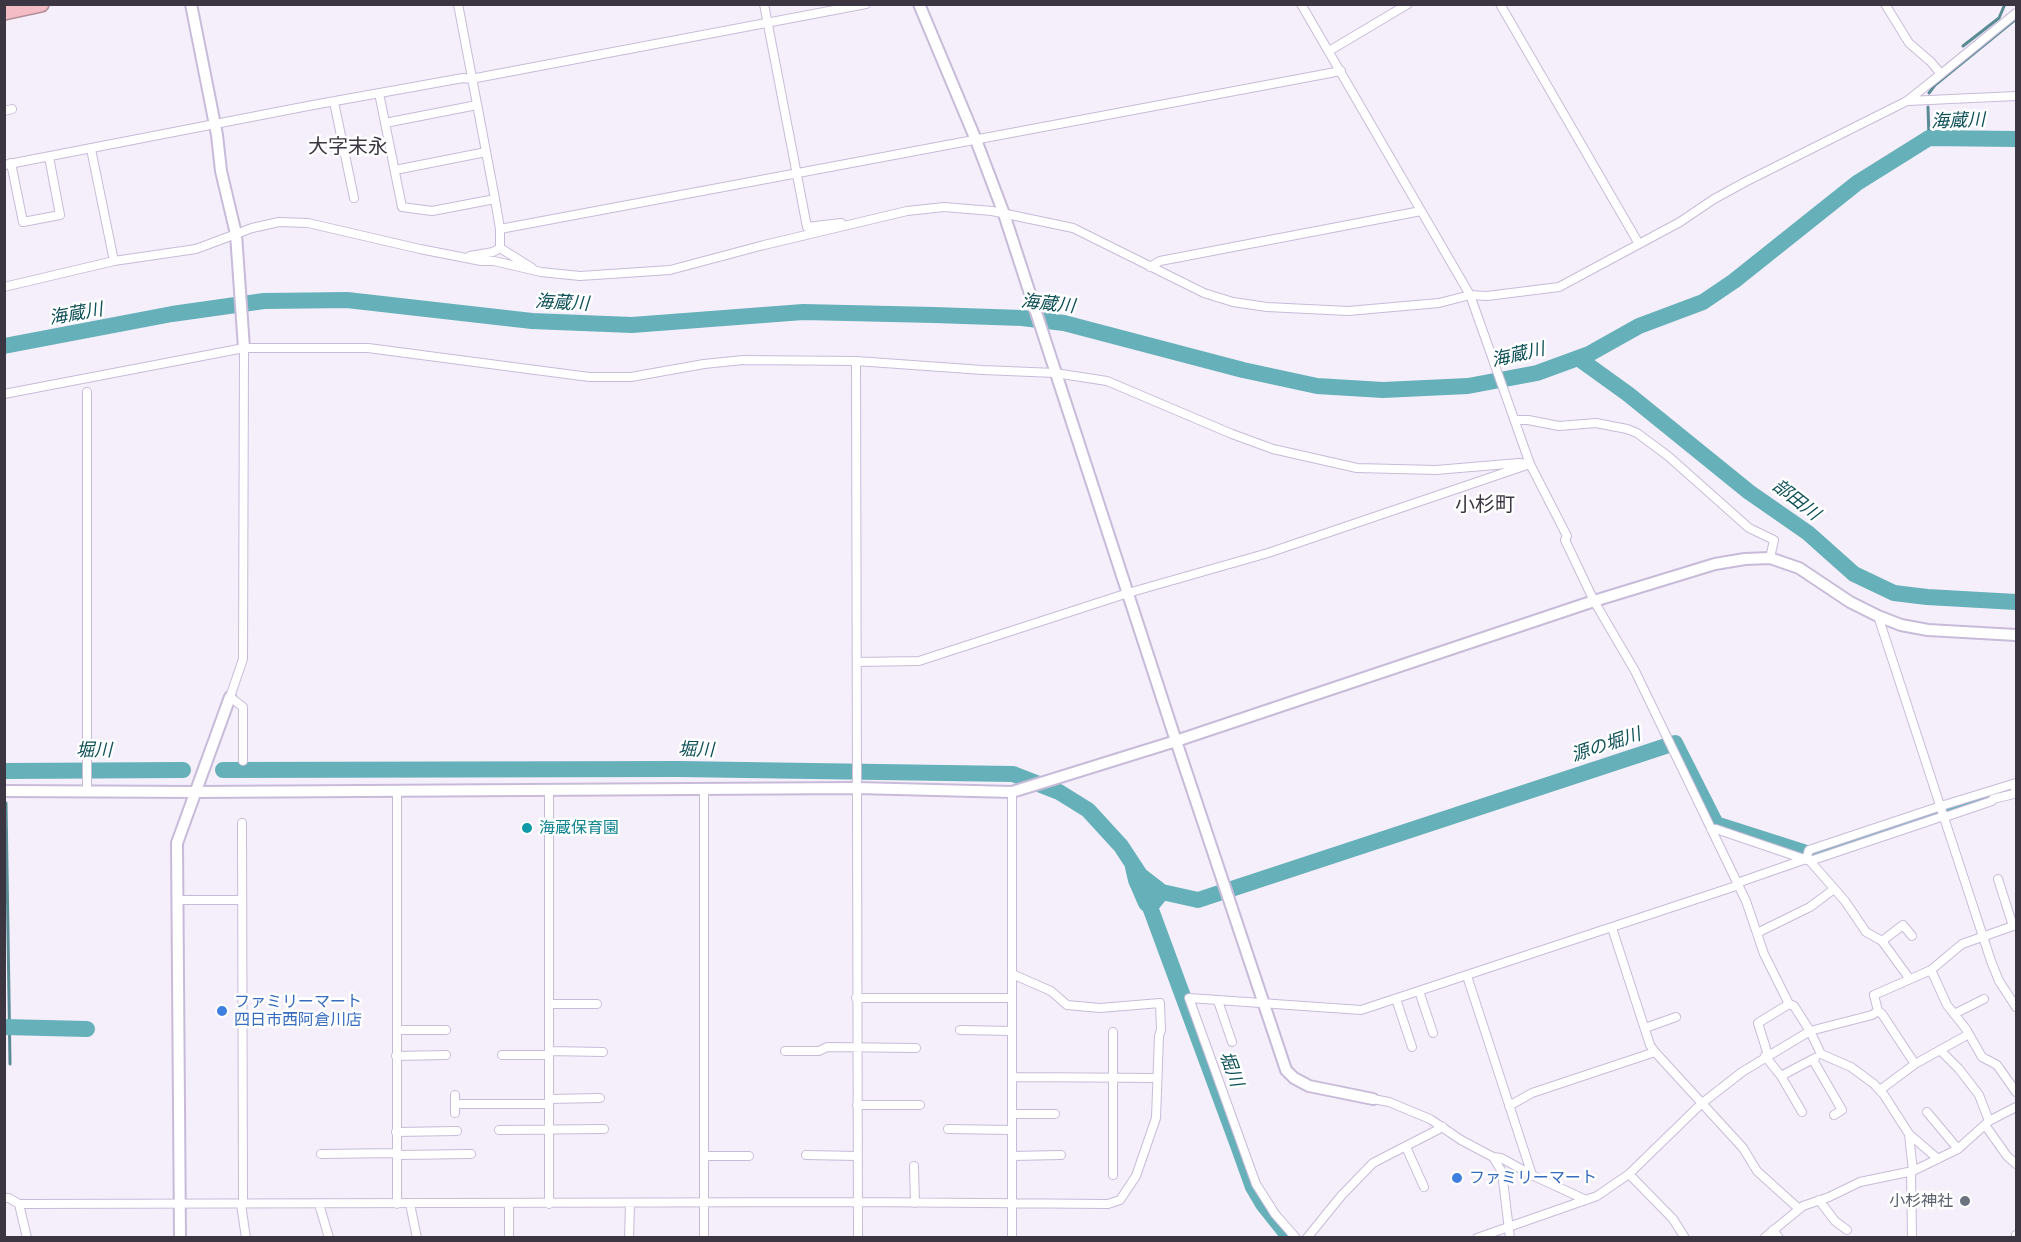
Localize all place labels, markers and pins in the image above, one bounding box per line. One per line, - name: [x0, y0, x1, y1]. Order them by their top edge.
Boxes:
- place label: 海蔵保育園: [539, 818, 619, 838]
- marker: 海蔵保育園: [520, 821, 534, 835]
- place label: ファミリーマート 四日市西阿倉川店: [234, 992, 362, 1030]
- marker: ファミリーマート 四日市西阿倉川店: [215, 1004, 229, 1018]
- place label: ファミリーマート: [1469, 1168, 1597, 1188]
- marker: ファミリーマート: [1450, 1171, 1464, 1185]
- place label: 小杉神社: [1889, 1191, 1953, 1211]
- marker: 小杉神社: [1958, 1194, 1972, 1208]

